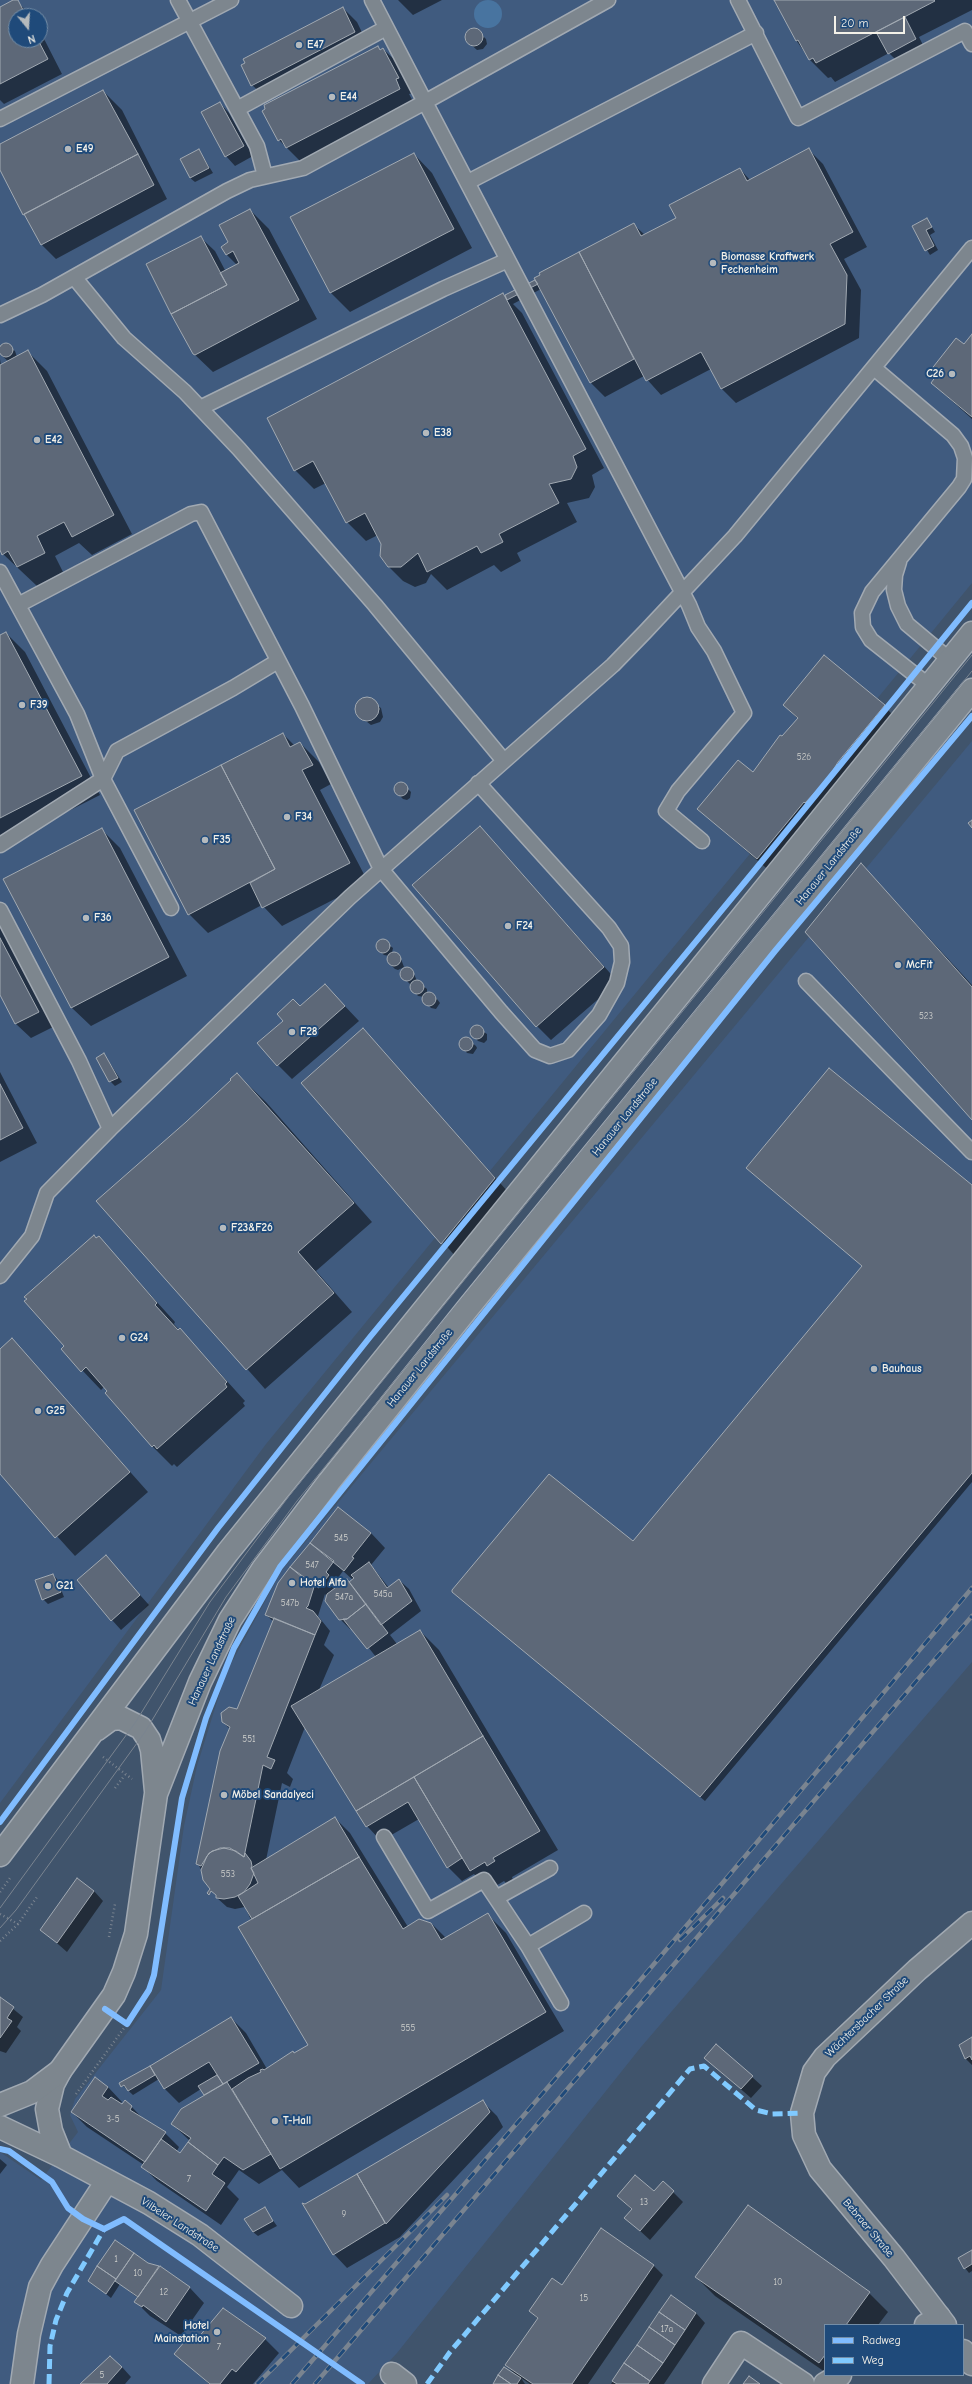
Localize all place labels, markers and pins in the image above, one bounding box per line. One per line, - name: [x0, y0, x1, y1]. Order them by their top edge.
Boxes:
- place label: E47: [307, 38, 324, 52]
- marker: E47: [294, 40, 304, 50]
- place label: E44: [340, 90, 357, 104]
- marker: E44: [327, 92, 337, 102]
- place label: E49: [76, 142, 93, 156]
- marker: E49: [63, 144, 73, 154]
- place label: Biomasse Kraftwerk Fechenheim: [721, 250, 814, 276]
- marker: Biomasse Kraftwerk Fechenheim: [708, 258, 718, 268]
- place label: C26: [926, 367, 944, 381]
- marker: C26: [947, 369, 957, 379]
- place label: E38: [434, 426, 452, 440]
- marker: E38: [421, 428, 431, 438]
- place label: E42: [45, 433, 62, 447]
- marker: E42: [32, 435, 42, 445]
- place label: F39: [30, 698, 48, 712]
- marker: F39: [17, 700, 27, 710]
- place label: F34: [295, 810, 312, 824]
- marker: F34: [282, 812, 292, 822]
- place label: F35: [213, 833, 231, 847]
- marker: F35: [200, 835, 210, 845]
- place label: F36: [94, 911, 112, 925]
- marker: F36: [81, 913, 91, 923]
- place label: F24: [516, 919, 533, 933]
- marker: F24: [503, 921, 513, 931]
- place label: McFit: [906, 958, 933, 972]
- marker: McFit: [893, 960, 903, 970]
- place label: F28: [300, 1025, 318, 1039]
- marker: F28: [287, 1027, 297, 1037]
- place label: F23&F26: [231, 1221, 273, 1235]
- marker: F23&F26: [218, 1223, 228, 1233]
- place label: G24: [130, 1331, 148, 1345]
- marker: G24: [117, 1333, 127, 1343]
- place label: Bauhaus: [882, 1362, 922, 1376]
- marker: Bauhaus: [869, 1364, 879, 1374]
- place label: G25: [46, 1404, 65, 1418]
- marker: G25: [33, 1406, 43, 1416]
- place label: Hotel Alfa: [300, 1576, 346, 1590]
- marker: Hotel Alfa: [287, 1578, 297, 1588]
- place label: G21: [56, 1579, 74, 1593]
- marker: G21: [43, 1581, 53, 1591]
- place label: Möbel Sandalyeci: [232, 1788, 314, 1802]
- marker: Möbel Sandalyeci: [219, 1790, 229, 1800]
- place label: T-Hall: [283, 2114, 311, 2128]
- marker: T-Hall: [270, 2116, 280, 2126]
- place label: Hotel Mainstation: [154, 2319, 209, 2345]
- marker: Hotel Mainstation: [212, 2327, 222, 2337]

